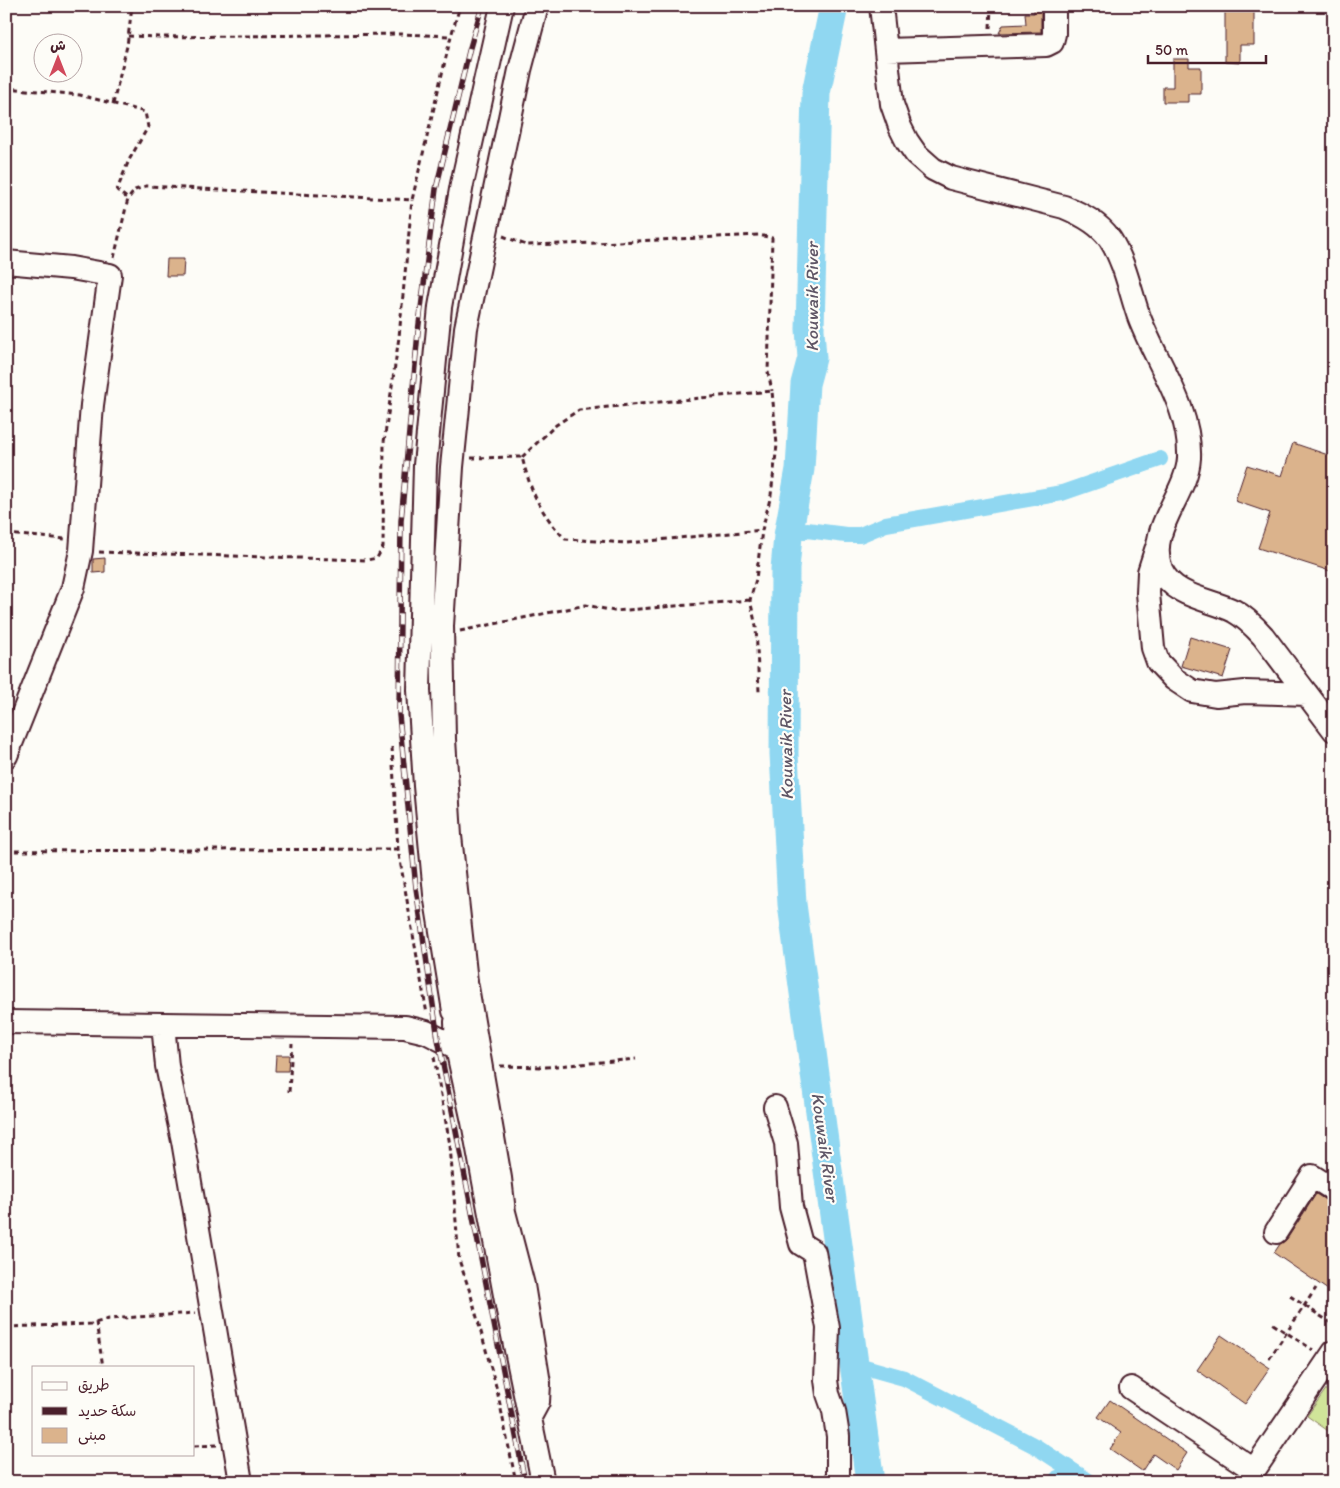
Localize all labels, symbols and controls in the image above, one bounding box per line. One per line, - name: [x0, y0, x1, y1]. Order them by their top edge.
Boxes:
- north arrow: [32, 32, 82, 82]
- scale bar: [1148, 32, 1265, 64]
- text: ش: [50, 37, 66, 54]
- text: 50 m: [1155, 41, 1188, 59]
- water label: Kouwaik River: [801, 240, 823, 352]
- water label: Kouwaik River: [774, 688, 798, 800]
- water label: Kouwaik River: [806, 1091, 844, 1205]
- legend: [32, 1366, 195, 1456]
- text: طريق: [78, 1376, 110, 1394]
- text: سكة حديد: [78, 1402, 136, 1420]
- text: مبنى: [78, 1426, 106, 1445]

